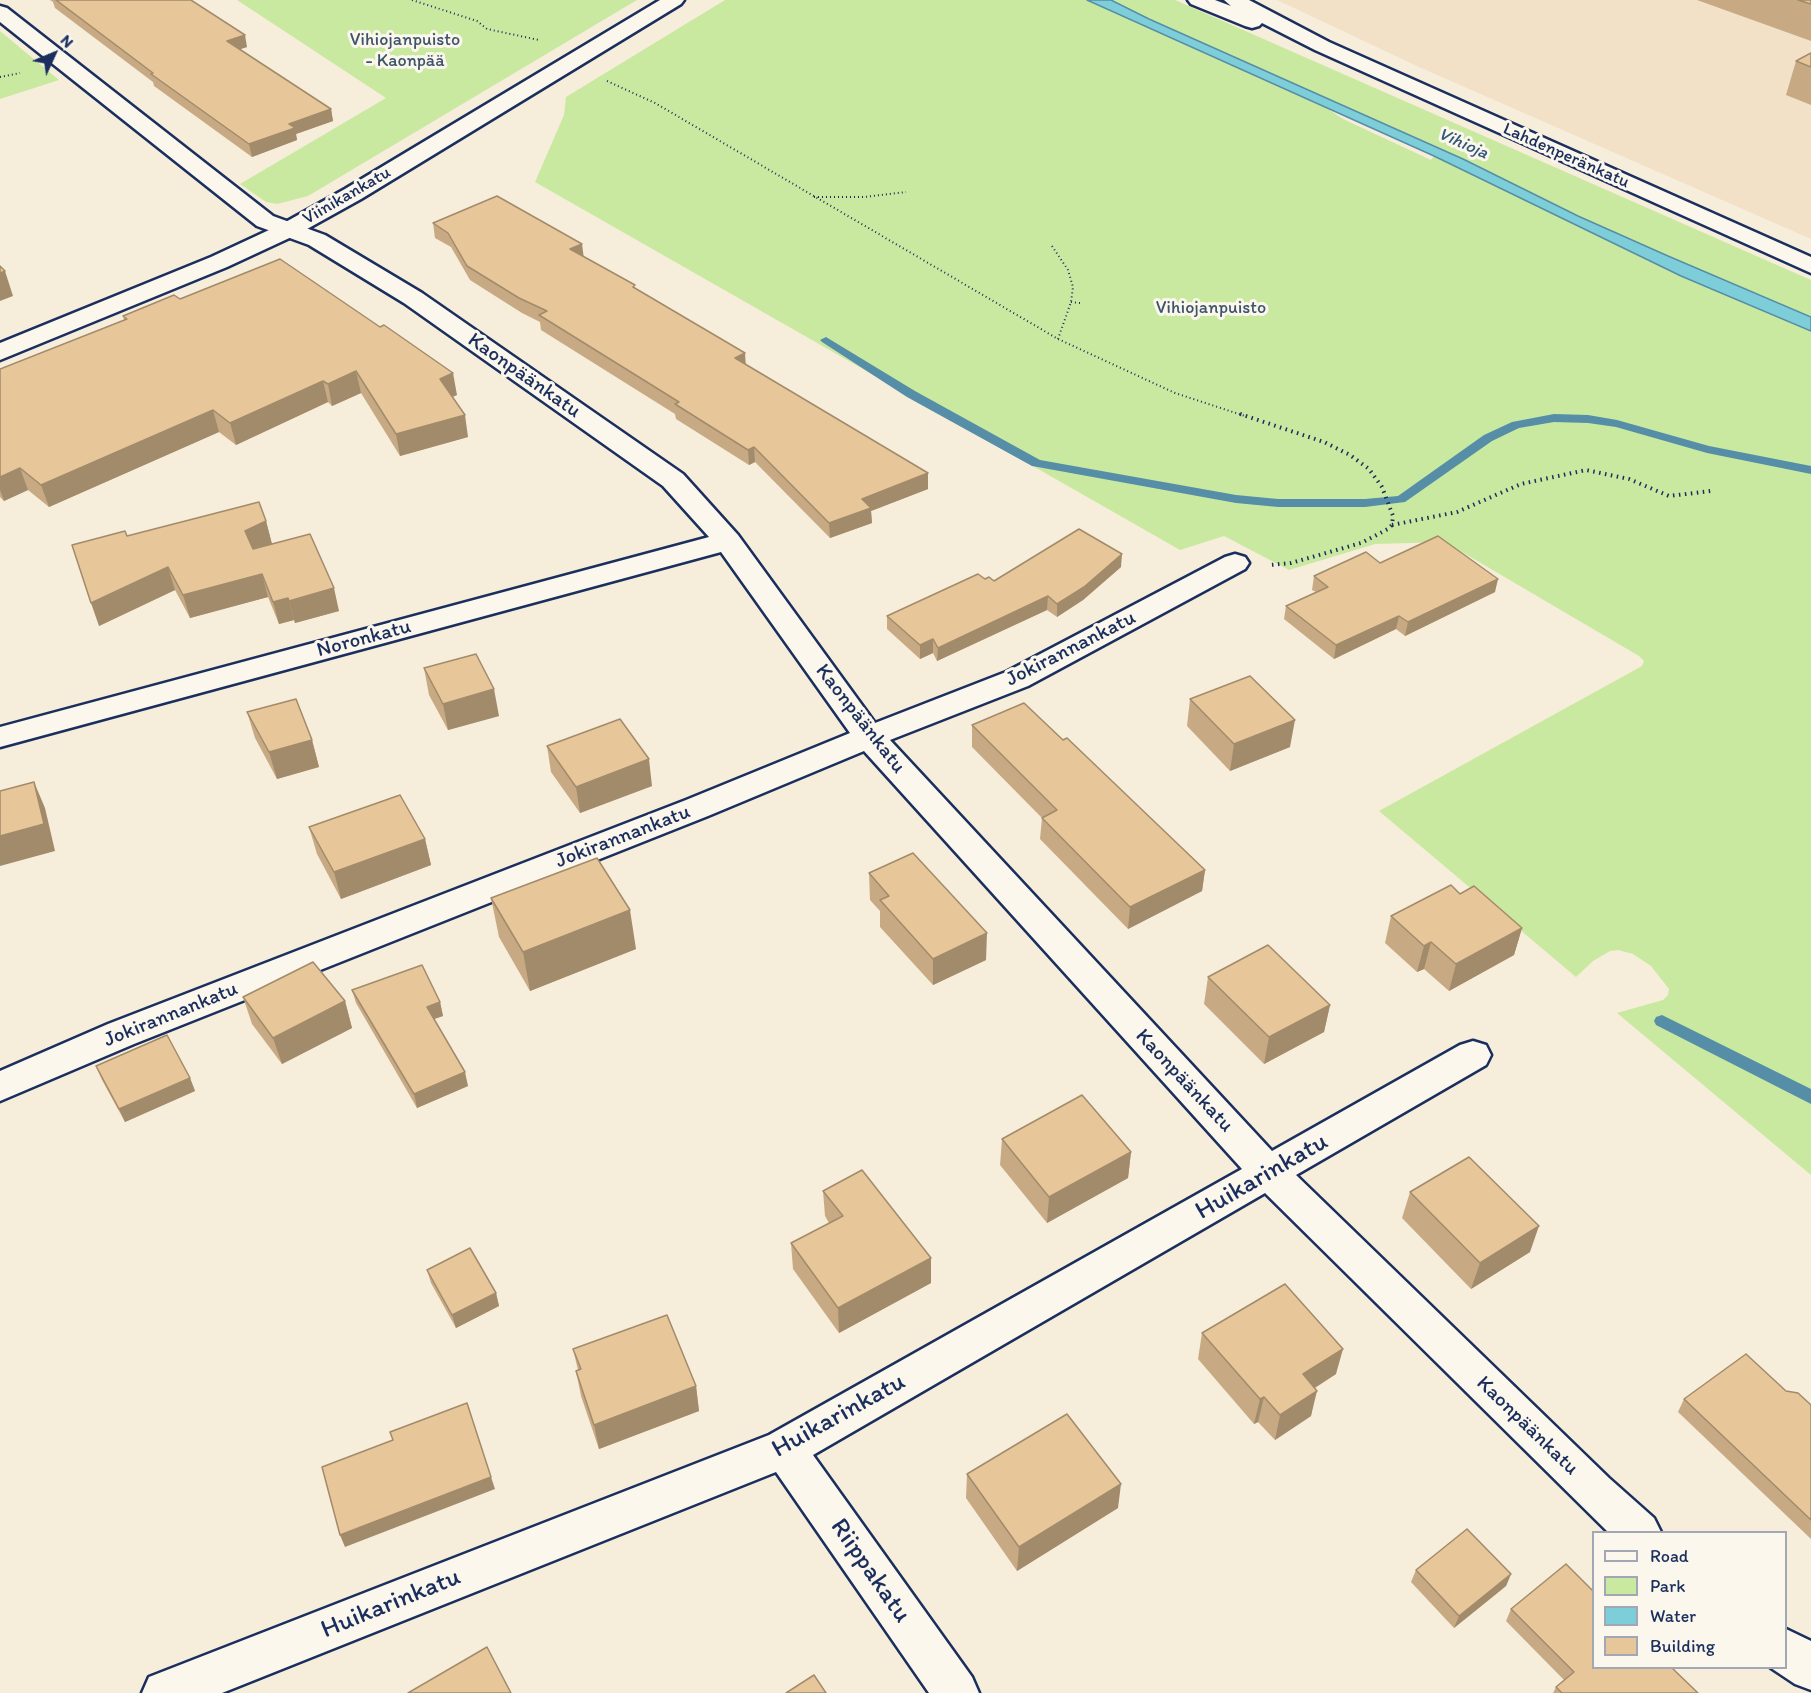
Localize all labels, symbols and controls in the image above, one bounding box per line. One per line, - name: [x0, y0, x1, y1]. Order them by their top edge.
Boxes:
- north arrow: [24, 24, 84, 84]
- park label: Vihiojanpuisto - Kaonpää: [350, 29, 460, 72]
- text: N: [57, 31, 78, 52]
- street label: Lahdenperänkatu: [1499, 118, 1633, 194]
- water label: Vihioja: [1435, 123, 1491, 165]
- street label: Viinikankatu: [299, 162, 395, 230]
- park label: Vihiojanpuisto: [1156, 297, 1266, 319]
- street label: Kaonpäänkatu: [463, 328, 585, 424]
- street label: Jokirannankatu: [1002, 605, 1140, 693]
- street label: Noronkatu: [314, 614, 414, 664]
- street label: Kaonpäänkatu: [809, 659, 911, 779]
- street label: Jokirannankatu: [552, 800, 694, 874]
- street label: Jokirannankatu: [100, 977, 242, 1053]
- street label: Kaonpäänkatu: [1130, 1024, 1238, 1138]
- street label: Huikarinkatu: [1190, 1127, 1334, 1227]
- street label: Huikarinkatu: [767, 1367, 911, 1465]
- street label: Kaonpäänkatu: [1471, 1371, 1583, 1481]
- street label: Riippakatu: [823, 1513, 917, 1629]
- legend: [1592, 1531, 1787, 1669]
- text: Road: [1650, 1545, 1689, 1567]
- street label: Huikarinkatu: [317, 1562, 465, 1646]
- text: Park: [1650, 1575, 1685, 1597]
- text: Water: [1650, 1605, 1696, 1627]
- text: Building: [1650, 1635, 1715, 1657]

